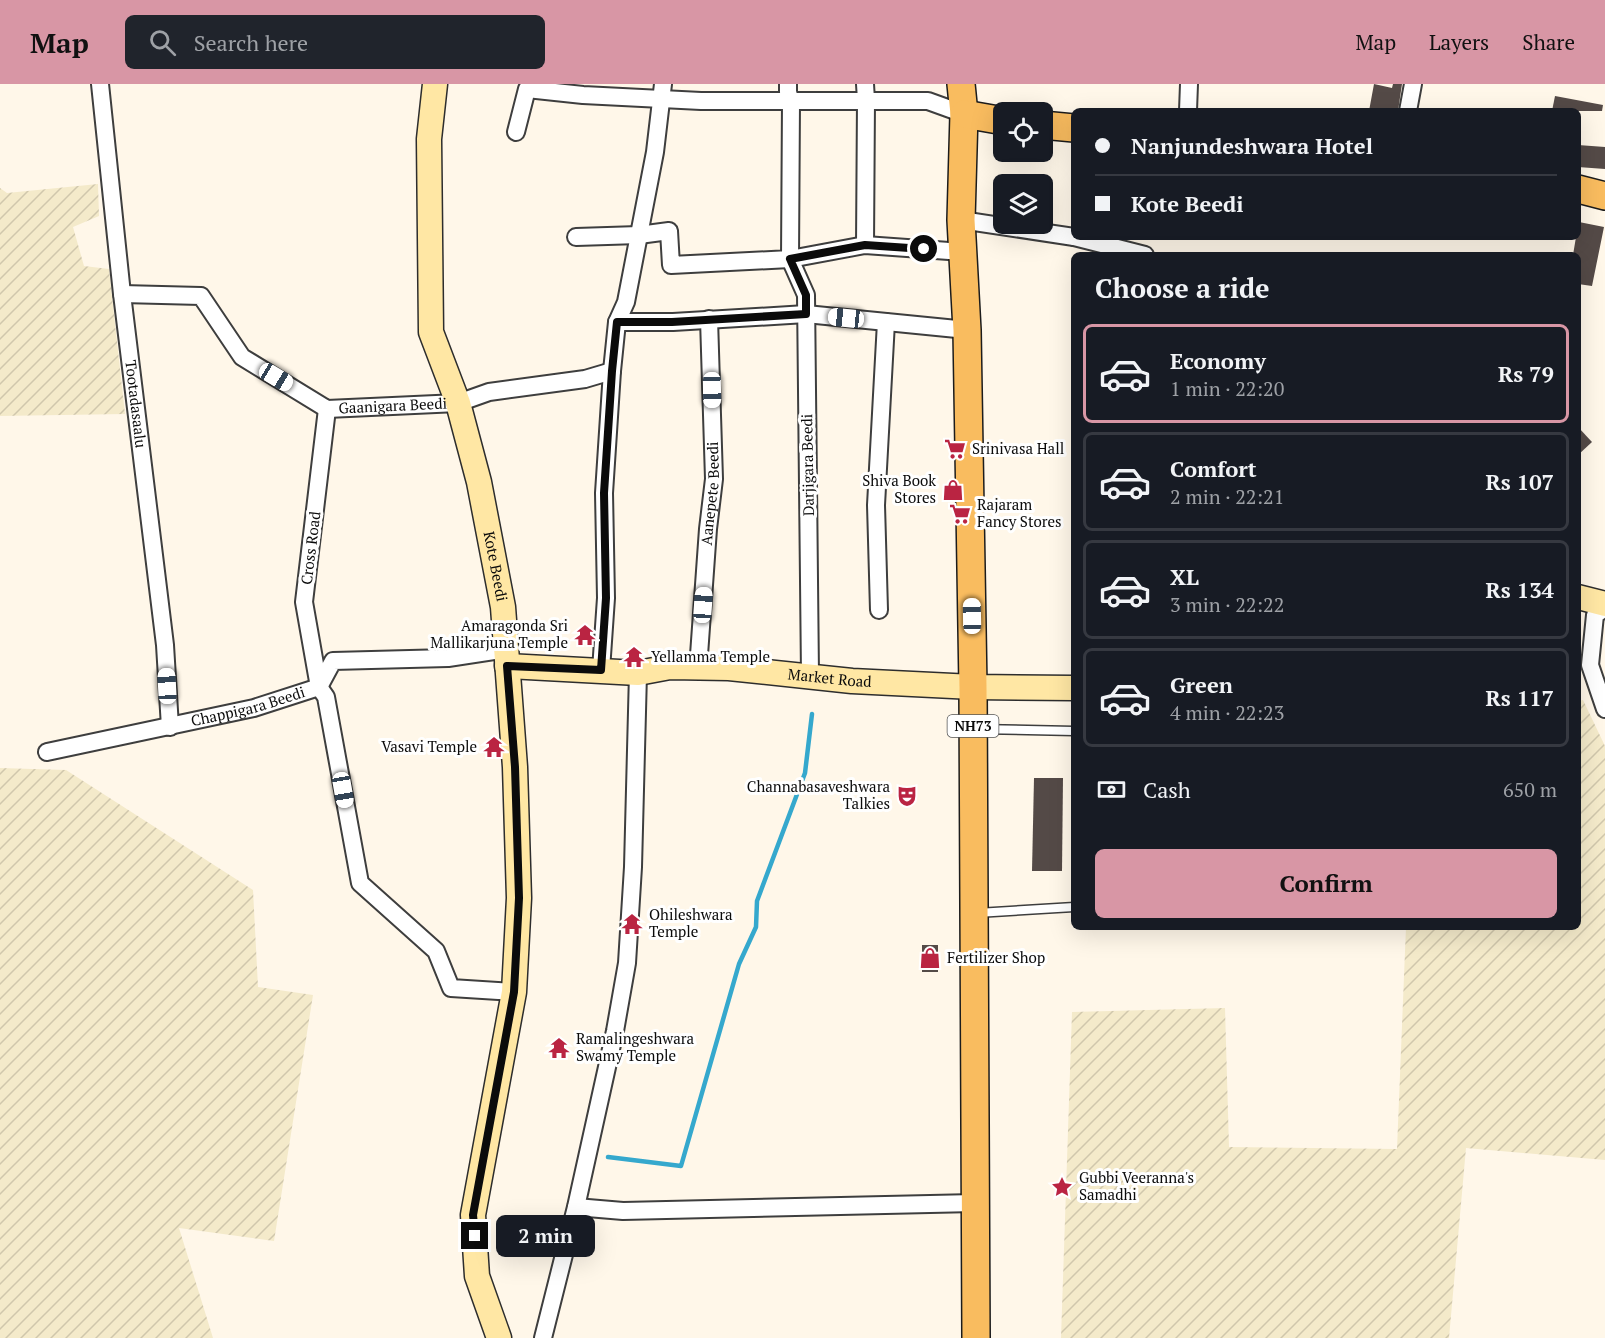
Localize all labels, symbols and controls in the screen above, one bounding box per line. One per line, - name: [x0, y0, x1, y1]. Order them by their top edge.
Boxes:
- search box: [125, 15, 545, 69]
- text: Map: [30, 24, 89, 61]
- icon: search: [146, 26, 179, 59]
- text: Search here: [194, 28, 308, 57]
- text: Map: [1355, 28, 1396, 56]
- text: Layers: [1429, 28, 1489, 56]
- text: Share: [1522, 28, 1575, 56]
- map controls: [993, 102, 1053, 234]
- button: locate: [993, 102, 1053, 162]
- text: Nanjundeshwara Hotel: [1131, 131, 1373, 160]
- button: layers: [993, 174, 1053, 234]
- text: Kote Beedi: [1131, 189, 1244, 218]
- route start: [910, 235, 937, 262]
- text: Choose a ride: [1095, 270, 1270, 306]
- car: [827, 307, 865, 329]
- text: Economy: [1170, 346, 1266, 375]
- icon: car: [1098, 347, 1152, 401]
- street label: Tootadasaalu: [121, 359, 152, 449]
- text: Rs 79: [1498, 359, 1554, 388]
- car: [256, 360, 296, 394]
- car: [703, 372, 721, 408]
- text: 1 min · 22:20: [1170, 375, 1284, 402]
- street label: Gaanigara Beedi: [338, 393, 447, 417]
- street label: Darjigara Beedi: [796, 414, 818, 516]
- supermarket icon: Srinivasa Hall: [943, 437, 967, 461]
- place label: Srinivasa Hall: [972, 438, 1064, 458]
- street label: Aanepete Beedi: [696, 441, 723, 546]
- text: Comfort: [1170, 454, 1256, 483]
- icon: car: [1098, 455, 1152, 509]
- text: Rs 107: [1485, 467, 1554, 496]
- place label: Shiva Book Stores: [862, 470, 936, 507]
- shop icon: Shiva Book Stores: [941, 478, 965, 502]
- text: 2 min · 22:21: [1170, 483, 1284, 510]
- place label: Rajaram Fancy Stores: [977, 494, 1062, 531]
- supermarket icon: Rajaram Fancy Stores: [948, 502, 972, 526]
- street label: Cross Road: [296, 510, 324, 586]
- street label: Kote Beedi: [480, 529, 513, 603]
- text: XL: [1170, 562, 1199, 591]
- icon: car: [1098, 563, 1152, 617]
- text: Rs 134: [1485, 575, 1554, 604]
- car: [693, 586, 713, 624]
- text: 3 min · 22:22: [1170, 591, 1284, 618]
- car: [963, 598, 981, 634]
- place label: Amaragonda Sri Mallikarjuna Temple: [430, 615, 568, 652]
- temple icon: Amaragonda Sri Mallikarjuna Temple: [573, 623, 597, 647]
- temple icon: Yellamma Temple: [622, 645, 646, 669]
- place label: Yellamma Temple: [651, 646, 770, 666]
- street label: Market Road: [787, 663, 872, 691]
- car: [157, 668, 177, 704]
- text: Green: [1170, 670, 1233, 699]
- icon: car: [1098, 671, 1152, 725]
- street label: Chappigara Beedi: [189, 681, 307, 730]
- text: Rs 117: [1485, 683, 1554, 712]
- text: 4 min · 22:23: [1170, 699, 1284, 726]
- road number: NH73: [948, 715, 998, 737]
- temple icon: Vasavi Temple: [482, 735, 506, 759]
- place label: Vasavi Temple: [381, 736, 477, 756]
- car: [331, 771, 355, 809]
- icon: cash: [1095, 773, 1128, 806]
- text: Cash: [1143, 775, 1191, 804]
- place label: Channabasaveshwara Talkies: [747, 776, 890, 813]
- text: 650 m: [1503, 776, 1557, 803]
- theatre icon: Channabasaveshwara Talkies: [895, 784, 919, 808]
- button: Confirm: [1095, 849, 1557, 918]
- place label: Ohileshwara Temple: [649, 904, 733, 941]
- temple icon: Ohileshwara Temple: [620, 912, 644, 936]
- shop icon: Fertilizer Shop: [918, 946, 942, 970]
- place label: Fertilizer Shop: [947, 947, 1045, 967]
- place label: Ramalingeshwara Swamy Temple: [576, 1028, 695, 1065]
- temple icon: Ramalingeshwara Swamy Temple: [547, 1036, 571, 1060]
- place label: Gubbi Veeranna's Samadhi: [1079, 1167, 1194, 1204]
- place icon: Gubbi Veeranna's Samadhi: [1050, 1175, 1074, 1199]
- callout: 2 min: [496, 1215, 595, 1257]
- route end: [461, 1222, 488, 1249]
- text: 2 min: [518, 1222, 573, 1249]

